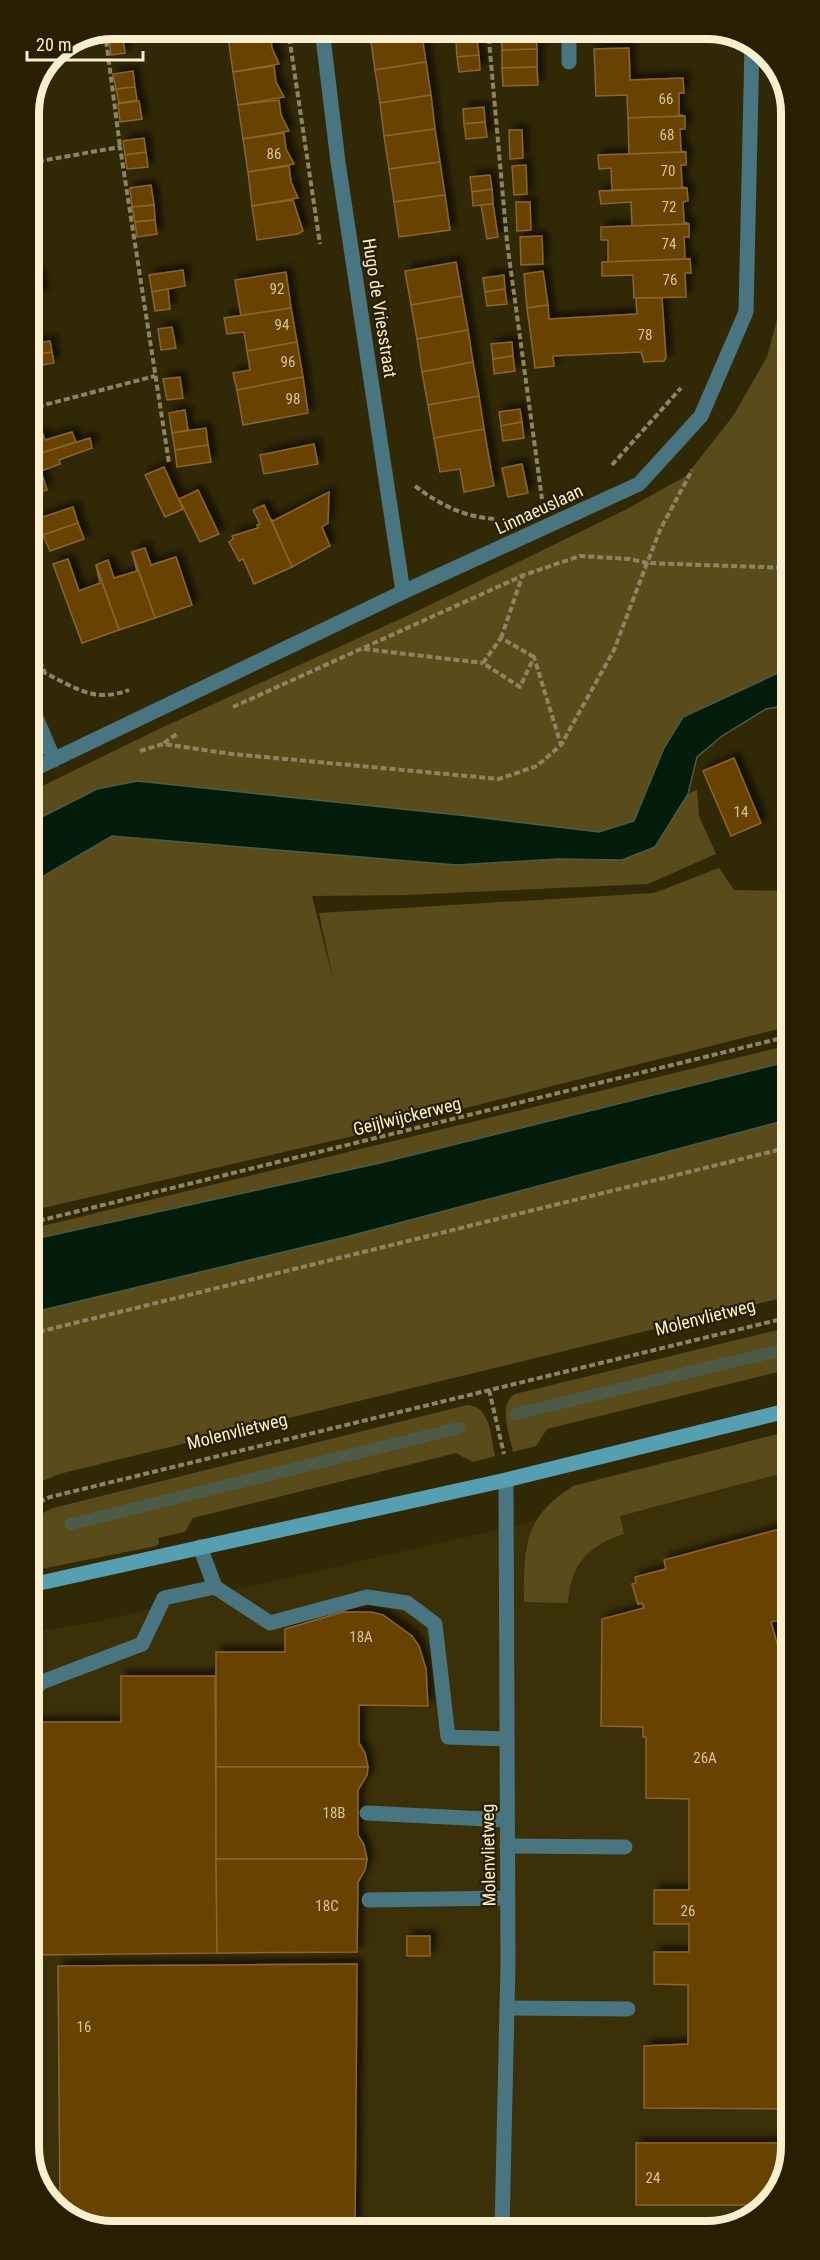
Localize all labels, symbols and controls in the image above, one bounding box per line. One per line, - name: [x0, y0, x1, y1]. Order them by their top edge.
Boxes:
- scale bar: [27, 24, 142, 62]
- text: 20 m: [36, 34, 71, 55]
- house number: 66: [659, 90, 673, 108]
- house number: 68: [660, 126, 674, 144]
- house number: 86: [267, 145, 281, 163]
- house number: 70: [661, 162, 675, 180]
- house number: 72: [662, 198, 676, 216]
- house number: 74: [662, 235, 676, 253]
- street label: Hugo de Vriesstraat: [359, 237, 401, 379]
- house number: 76: [663, 271, 677, 289]
- house number: 92: [270, 280, 284, 298]
- house number: 94: [275, 316, 289, 334]
- house number: 78: [638, 326, 652, 344]
- house number: 96: [281, 353, 295, 371]
- house number: 98: [286, 390, 300, 408]
- street label: Linnaeuslaan: [492, 480, 586, 538]
- house number: 14: [734, 803, 748, 821]
- street label: Geijlwijckerweg: [351, 1092, 463, 1140]
- street label: Molenvlietweg: [653, 1294, 757, 1340]
- street label: Molenvlietweg: [185, 1408, 289, 1454]
- house number: 18A: [349, 1628, 373, 1646]
- house number: 26A: [693, 1749, 717, 1767]
- street label: Molenvlietweg: [477, 1803, 499, 1907]
- house number: 18B: [323, 1804, 346, 1822]
- house number: 18C: [315, 1897, 339, 1915]
- house number: 26: [681, 1902, 695, 1920]
- house number: 16: [77, 2018, 91, 2036]
- house number: 24: [646, 2169, 660, 2187]

